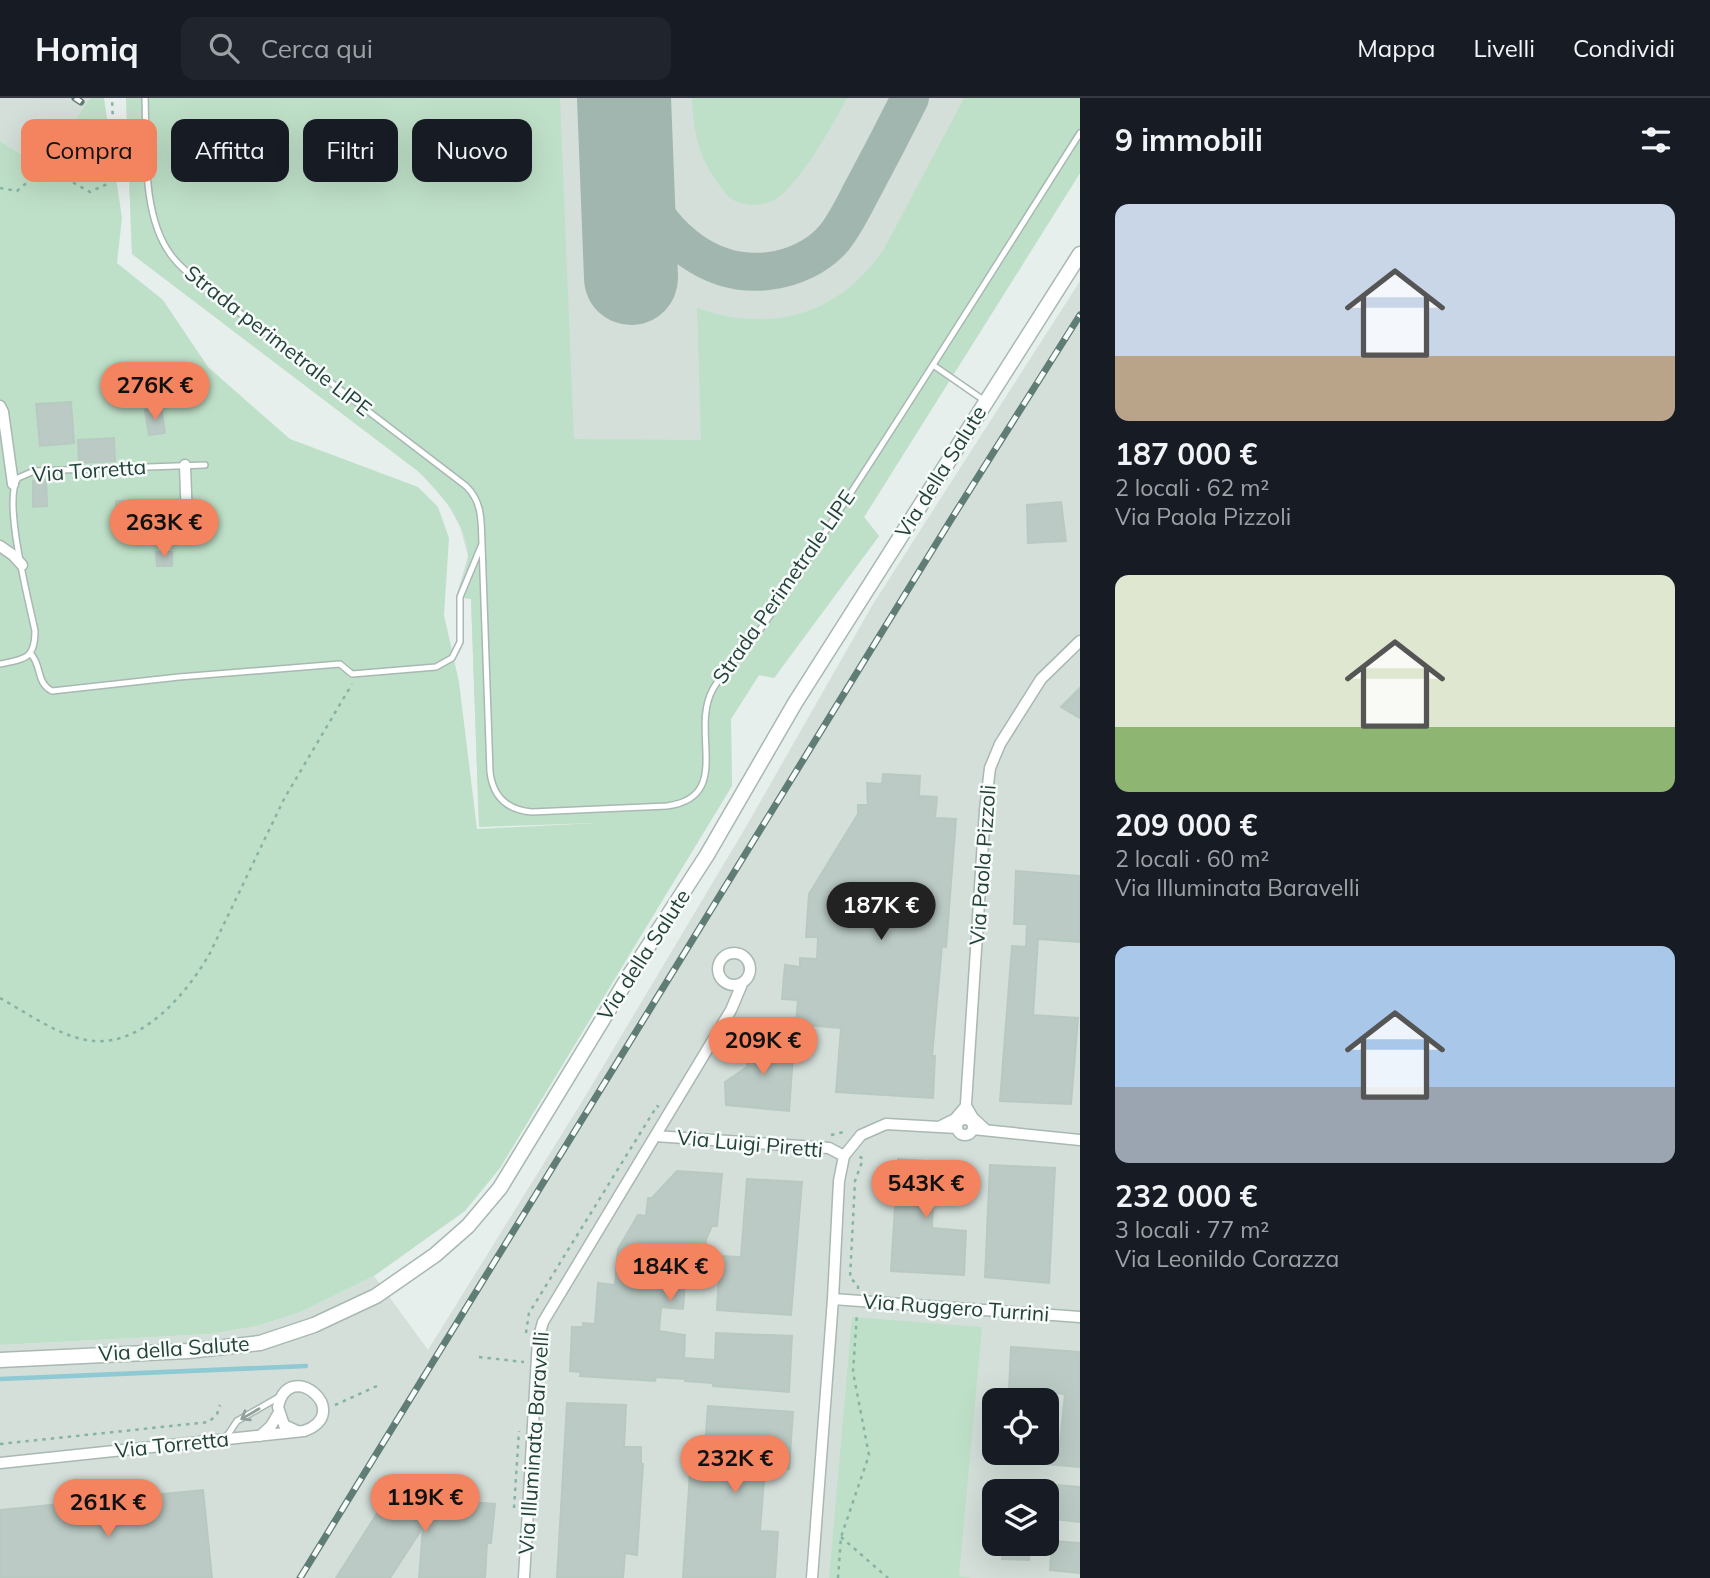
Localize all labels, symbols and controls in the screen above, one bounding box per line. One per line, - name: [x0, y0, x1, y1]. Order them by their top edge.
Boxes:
- search box: [181, 17, 671, 80]
- text: Homiq: [35, 28, 139, 69]
- icon: search: [205, 29, 243, 67]
- text: Cerca qui: [261, 32, 373, 65]
- text: Mappa: [1357, 33, 1435, 63]
- text: Livelli: [1473, 33, 1535, 63]
- text: Condividi: [1573, 33, 1675, 63]
- chip: Compra: [21, 119, 157, 182]
- chip: Affitta: [171, 119, 289, 182]
- chip: Filtri: [303, 119, 398, 182]
- chip: Nuovo: [412, 119, 532, 182]
- text: 9 immobili: [1115, 121, 1263, 159]
- icon: filters: [1637, 121, 1675, 159]
- icon: home: [1332, 250, 1458, 376]
- street label: Strada perimetrale LIPE: [180, 259, 377, 421]
- pin: 276K €: [98, 362, 212, 422]
- text: 276K €: [117, 370, 193, 399]
- street label: Via della Salute: [889, 400, 991, 543]
- text: 187 000 €: [1115, 435, 1257, 473]
- street label: Via Torretta: [31, 453, 147, 487]
- text: 2 locali · 62 m²: [1115, 473, 1269, 502]
- street label: Strada Perimetrale LIPE: [706, 485, 860, 688]
- pin: 263K €: [107, 500, 221, 559]
- text: Via Paola Pizzoli: [1115, 502, 1291, 531]
- text: 263K €: [126, 507, 202, 536]
- icon: home: [1332, 621, 1458, 747]
- street label: Via Paola Pizzoli: [963, 784, 1001, 946]
- text: 209 000 €: [1115, 806, 1257, 844]
- text: 2 locali · 60 m²: [1115, 844, 1269, 873]
- text: Via Illuminata Baravelli: [1115, 873, 1360, 902]
- pin: 187K €: [824, 882, 938, 942]
- street label: Via della Salute: [591, 884, 695, 1025]
- text: 187K €: [843, 890, 919, 919]
- icon: home: [1332, 992, 1458, 1118]
- pin: 209K €: [706, 1018, 820, 1077]
- text: 209K €: [725, 1025, 801, 1054]
- street label: Via Luigi Piretti: [676, 1124, 824, 1162]
- pin: 543K €: [869, 1160, 983, 1220]
- text: 543K €: [888, 1168, 964, 1197]
- text: 232 000 €: [1115, 1177, 1257, 1215]
- text: 3 locali · 77 m²: [1115, 1215, 1269, 1244]
- pin: 184K €: [613, 1244, 727, 1303]
- text: Via Leonildo Corazza: [1115, 1244, 1339, 1273]
- text: 184K €: [632, 1251, 708, 1280]
- street label: Via Ruggero Turrini: [862, 1288, 1050, 1326]
- street label: Via della Salute: [98, 1330, 250, 1366]
- street label: Via Illuminata Baravelli: [512, 1331, 554, 1555]
- map controls: [982, 1388, 1059, 1556]
- button: locate: [982, 1388, 1059, 1465]
- one-way arrow: [240, 1407, 260, 1421]
- street label: Via Torretta: [114, 1425, 230, 1463]
- pin: 232K €: [678, 1436, 792, 1495]
- text: 232K €: [697, 1443, 773, 1472]
- pin: 119K €: [368, 1474, 482, 1534]
- button: layers: [982, 1479, 1059, 1556]
- pin: 261K €: [51, 1480, 165, 1539]
- text: 119K €: [387, 1482, 463, 1511]
- text: 261K €: [70, 1487, 146, 1516]

